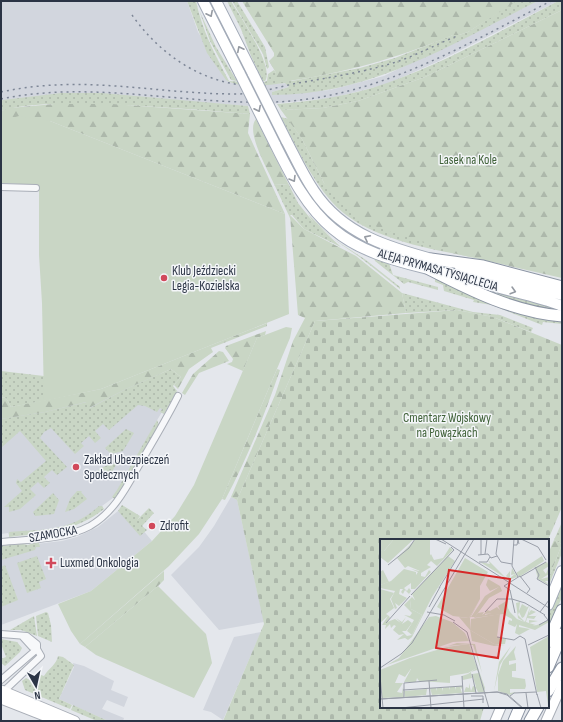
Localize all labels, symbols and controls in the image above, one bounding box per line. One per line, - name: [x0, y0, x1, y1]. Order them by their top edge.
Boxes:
- one-way arrow: [205, 10, 213, 18]
- one-way arrow: [237, 46, 245, 53]
- one-way arrow: [253, 105, 261, 112]
- park label: Lasek na Kole: [439, 152, 497, 168]
- one-way arrow: [289, 175, 296, 182]
- one-way arrow: [364, 235, 372, 243]
- street label: ALEJA PRYMASA TYSIĄCLECIA: [375, 245, 500, 295]
- place label: Klub Jeździecki Legia-Kozielska: [172, 263, 240, 294]
- marker: Klub Jeździecki Legia-Kozielska: [159, 273, 169, 283]
- one-way arrow: [509, 286, 516, 295]
- park label: Cmentarz Wojskowy na Powązkach: [403, 410, 491, 441]
- place label: Zakład Ubezpieczeń Społecznych: [84, 452, 169, 483]
- marker: Zakład Ubezpieczeń Społecznych: [71, 462, 81, 472]
- place label: Zdrofit: [160, 518, 189, 534]
- marker: Zdrofit: [147, 521, 157, 531]
- street label: SZAMOCKA: [28, 522, 79, 546]
- inset map: [380, 539, 549, 708]
- place label: Luxmed Onkologia: [60, 555, 139, 571]
- marker: Luxmed Onkologia: [45, 557, 57, 569]
- north arrow: [16, 666, 56, 706]
- text: N: [33, 689, 41, 702]

